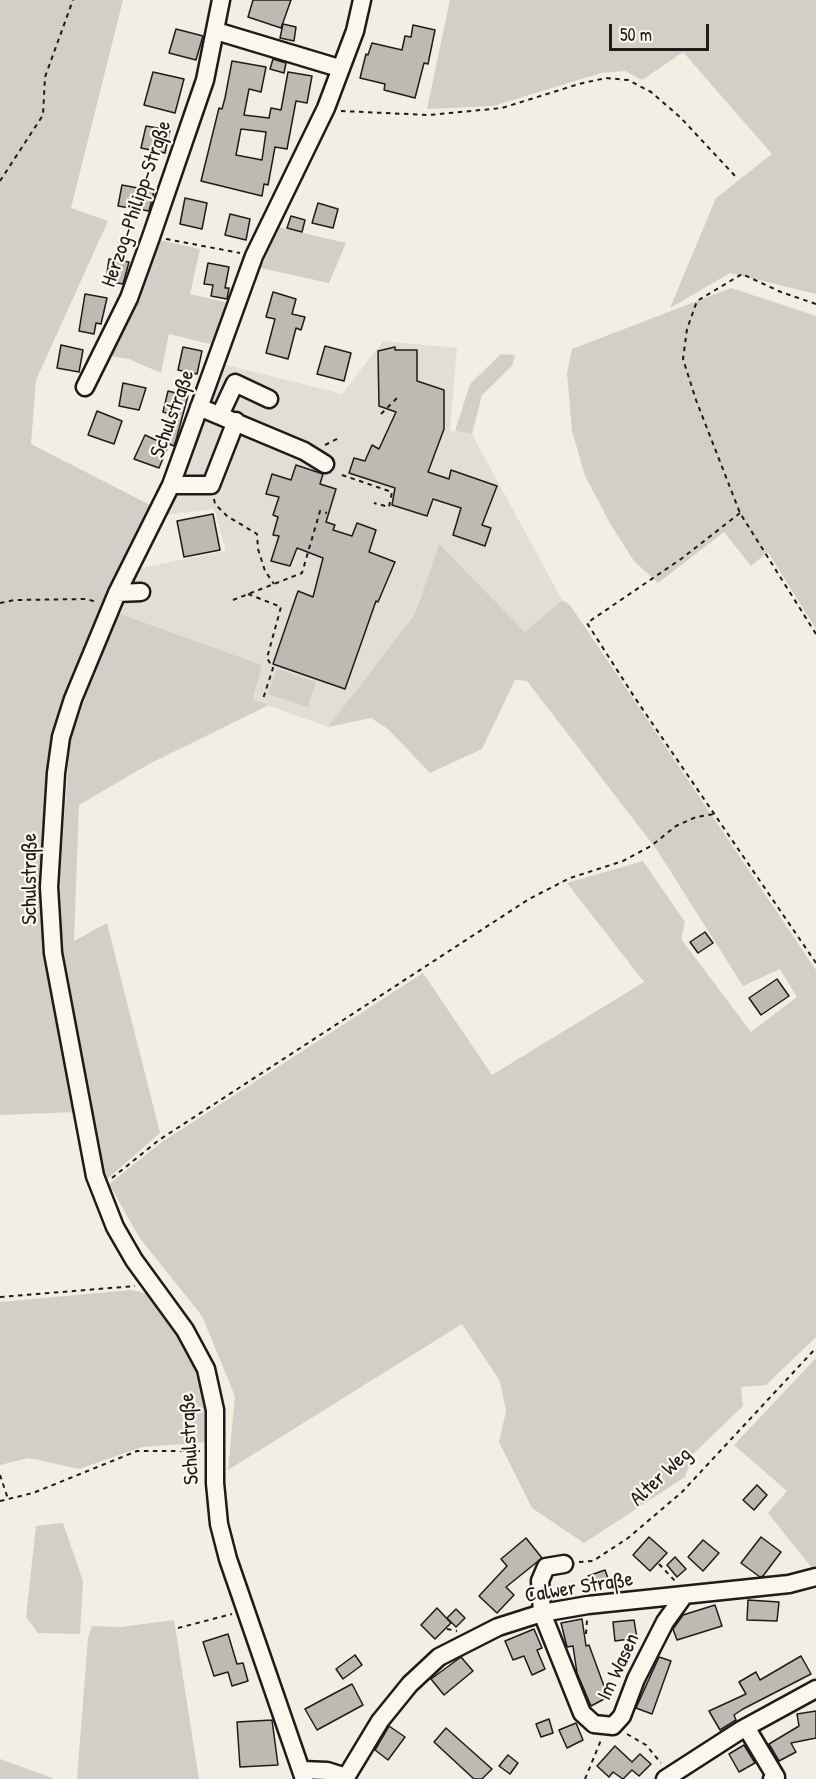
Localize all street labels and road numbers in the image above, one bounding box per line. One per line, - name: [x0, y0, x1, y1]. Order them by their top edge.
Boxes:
- street label: Herzog-Philipp-Straße: [97, 117, 177, 291]
- street label: Schulstraße: [145, 367, 201, 461]
- street label: Schulstraße: [17, 833, 43, 925]
- street label: Schulstraße: [175, 1393, 205, 1485]
- street label: Alter Weg: [625, 1442, 697, 1512]
- street label: Calwer Straße: [523, 1567, 635, 1609]
- street label: Im Wasen: [593, 1629, 645, 1705]

